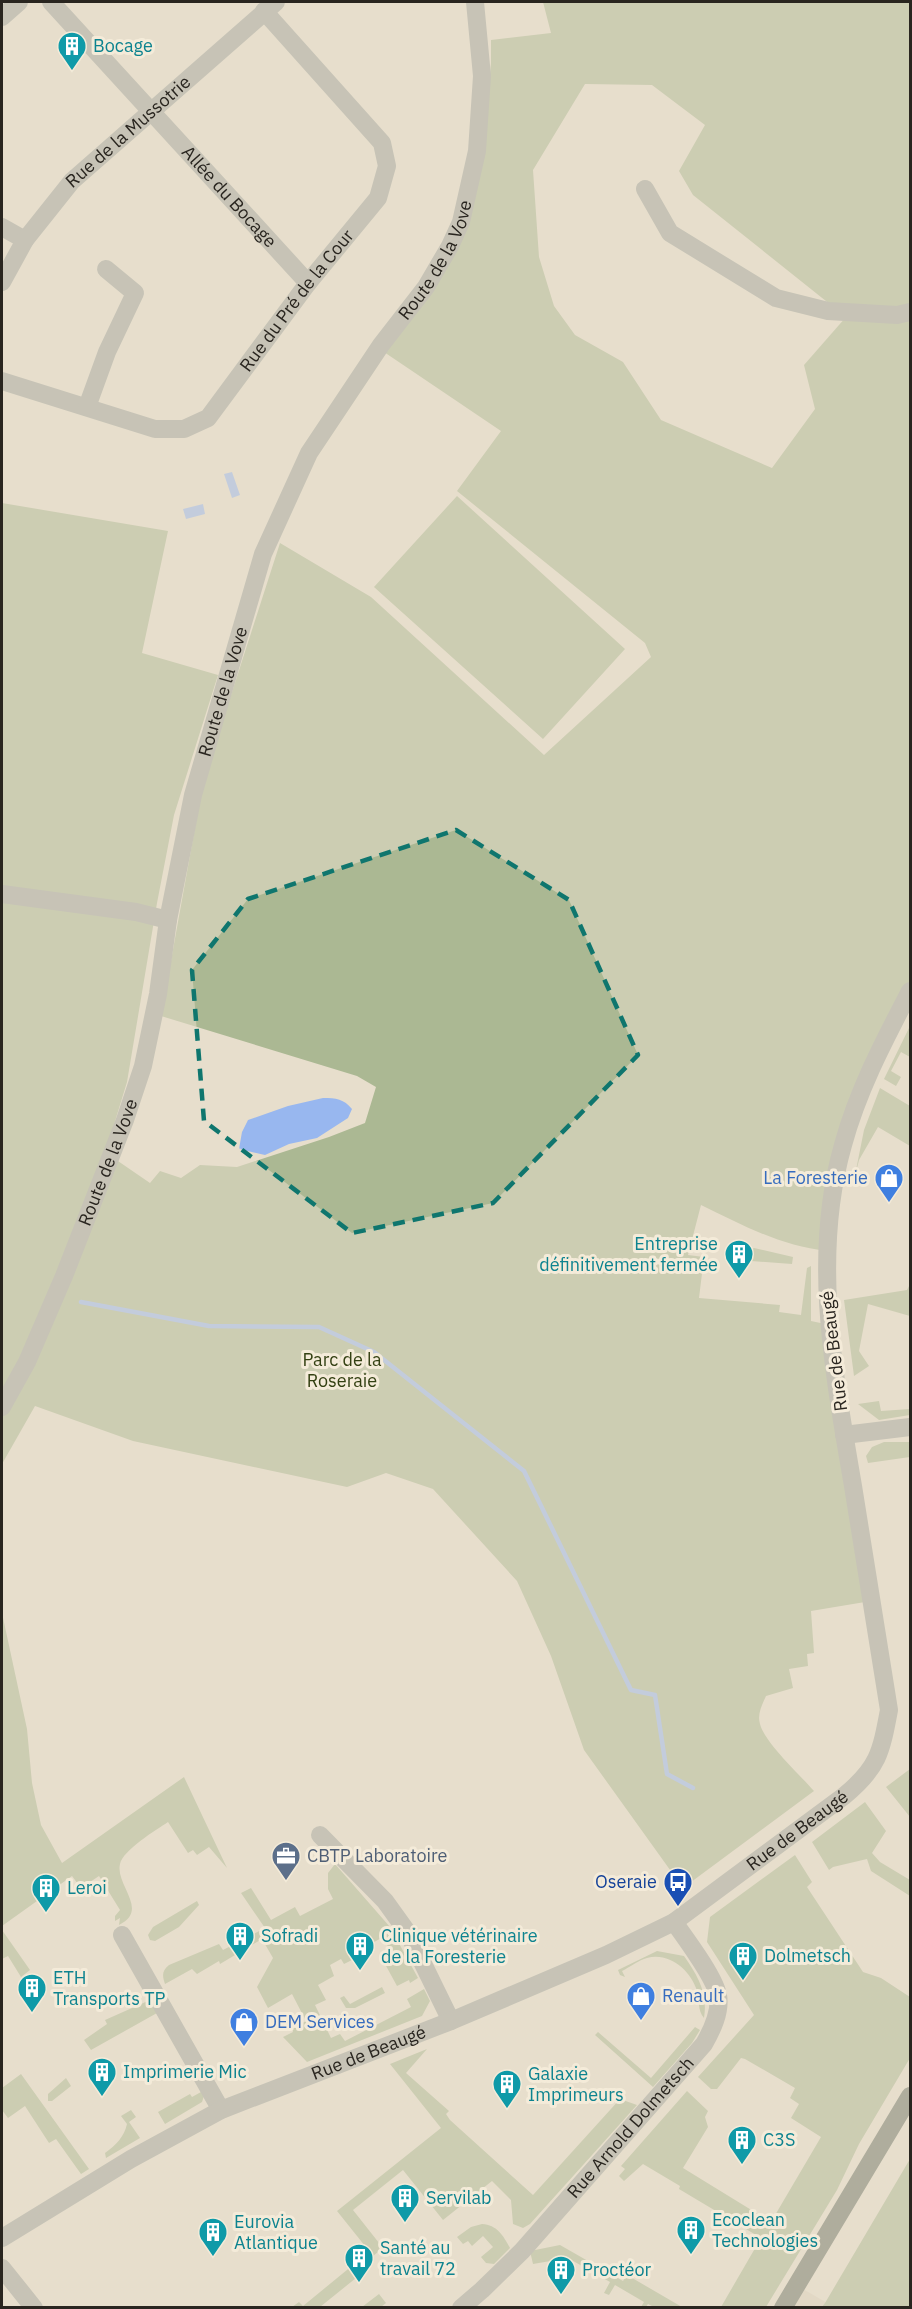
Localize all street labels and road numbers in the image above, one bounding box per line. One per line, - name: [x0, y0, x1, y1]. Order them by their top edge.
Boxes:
- street label: Rue de la Mussotrie: [60, 70, 195, 192]
- street label: Allée du Bocage: [177, 141, 282, 252]
- street label: Route de la Vove: [393, 198, 477, 324]
- street label: Rue du Pré de la Cour: [234, 224, 359, 376]
- street label: Route de la Vove: [193, 624, 252, 759]
- street label: Route de la Vove: [73, 1096, 142, 1229]
- street label: Rue de Beaugé: [815, 1289, 852, 1413]
- street label: Rue de Beaugé: [742, 1785, 853, 1876]
- street label: Rue de Beaugé: [308, 2020, 429, 2085]
- street label: Rue Arnold Dolmetsch: [562, 2052, 699, 2203]

